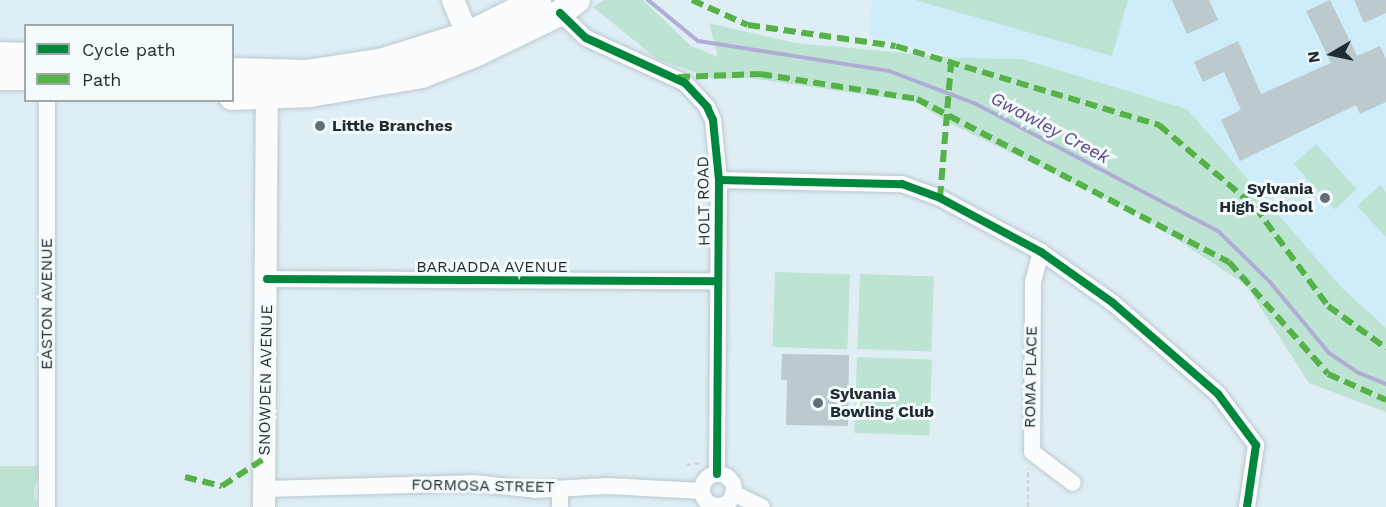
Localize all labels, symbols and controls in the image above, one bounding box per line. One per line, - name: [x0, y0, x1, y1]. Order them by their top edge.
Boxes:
- legend: [24, 24, 234, 102]
- north arrow: [1302, 24, 1362, 84]
- text: Cycle path: [82, 39, 176, 60]
- text: N: [1303, 50, 1324, 64]
- text: Path: [82, 69, 122, 90]
- water label: Gwawley Creek: [987, 87, 1113, 169]
- place label: Little Branches: [332, 116, 452, 136]
- marker: Little Branches: [313, 119, 327, 133]
- street label: HOLT ROAD: [694, 156, 714, 246]
- place label: Sylvania High School: [1219, 179, 1313, 217]
- marker: Sylvania High School: [1318, 191, 1332, 205]
- street label: EASTON AVENUE: [37, 238, 57, 370]
- street label: BARJADDA AVENUE: [416, 257, 568, 277]
- street label: SNOWDEN AVENUE: [255, 304, 277, 456]
- street label: ROMA PLACE: [1021, 325, 1041, 429]
- place label: Sylvania Bowling Club: [830, 384, 934, 422]
- marker: Sylvania Bowling Club: [811, 396, 825, 410]
- street label: FORMOSA STREET: [411, 475, 555, 497]

